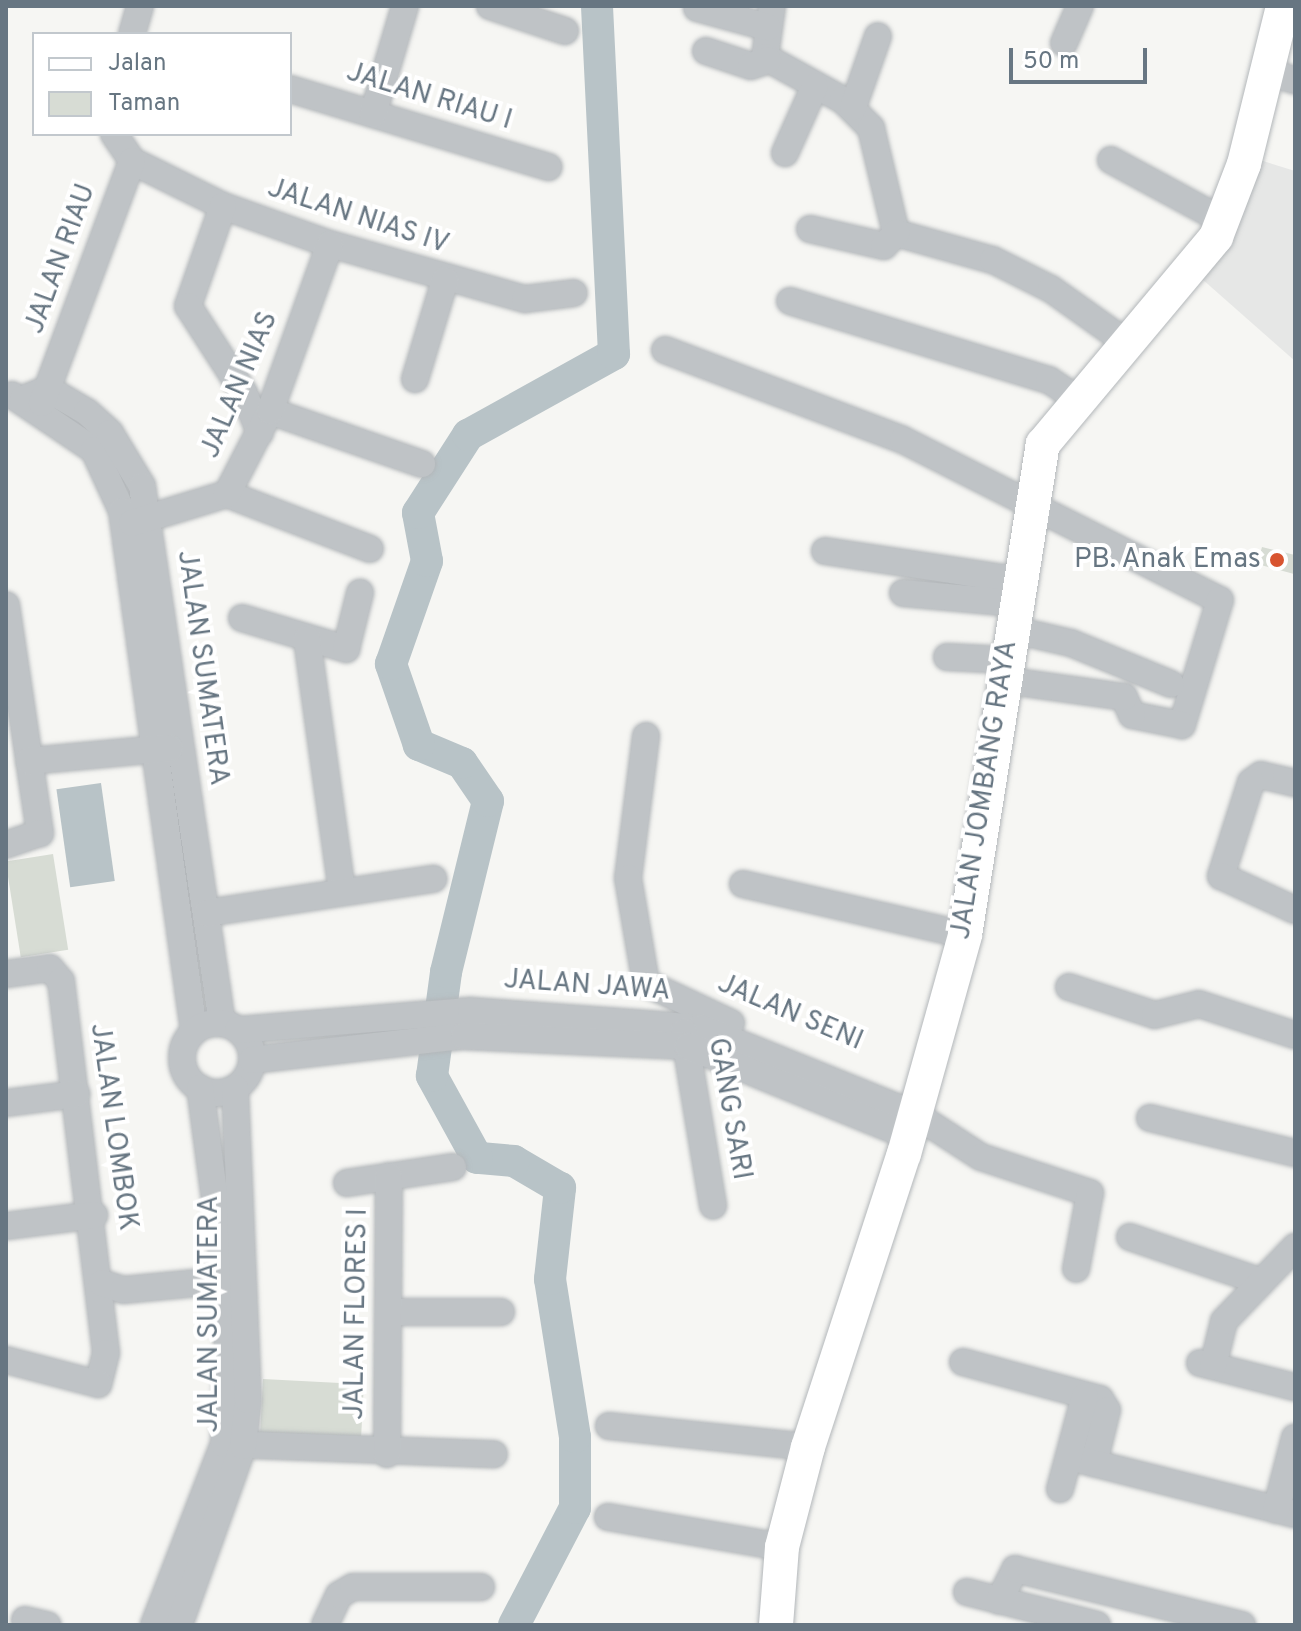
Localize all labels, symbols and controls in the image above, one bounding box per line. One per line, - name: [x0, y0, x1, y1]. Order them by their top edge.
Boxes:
- legend: [32, 32, 292, 136]
- scale bar: [1013, 32, 1151, 82]
- text: 50 m: [1023, 47, 1079, 77]
- text: Jalan: [108, 49, 166, 79]
- street label: JALAN RIAU I: [342, 56, 516, 138]
- text: Taman: [108, 89, 180, 119]
- street label: JALAN NIAS IV: [263, 172, 453, 262]
- street label: JALAN RIAU: [18, 180, 104, 338]
- street label: JALAN NIAS: [194, 307, 286, 463]
- place label: PB. Anak Emas: [1073, 543, 1261, 577]
- street label: JALAN SUMATERA: [169, 548, 235, 788]
- marker: PB. Anak Emas: [1268, 551, 1286, 569]
- street label: JALAN JOMBANG RAYA: [945, 638, 1025, 942]
- street label: JALAN JAWA: [503, 963, 671, 1009]
- street label: JALAN SENI: [712, 967, 868, 1059]
- street label: JALAN LOMBOK: [82, 1021, 144, 1233]
- street label: GANG SARI: [700, 1035, 758, 1183]
- street label: JALAN SUMATERA: [193, 1195, 227, 1433]
- street label: JALAN FLORES I: [338, 1208, 376, 1420]

